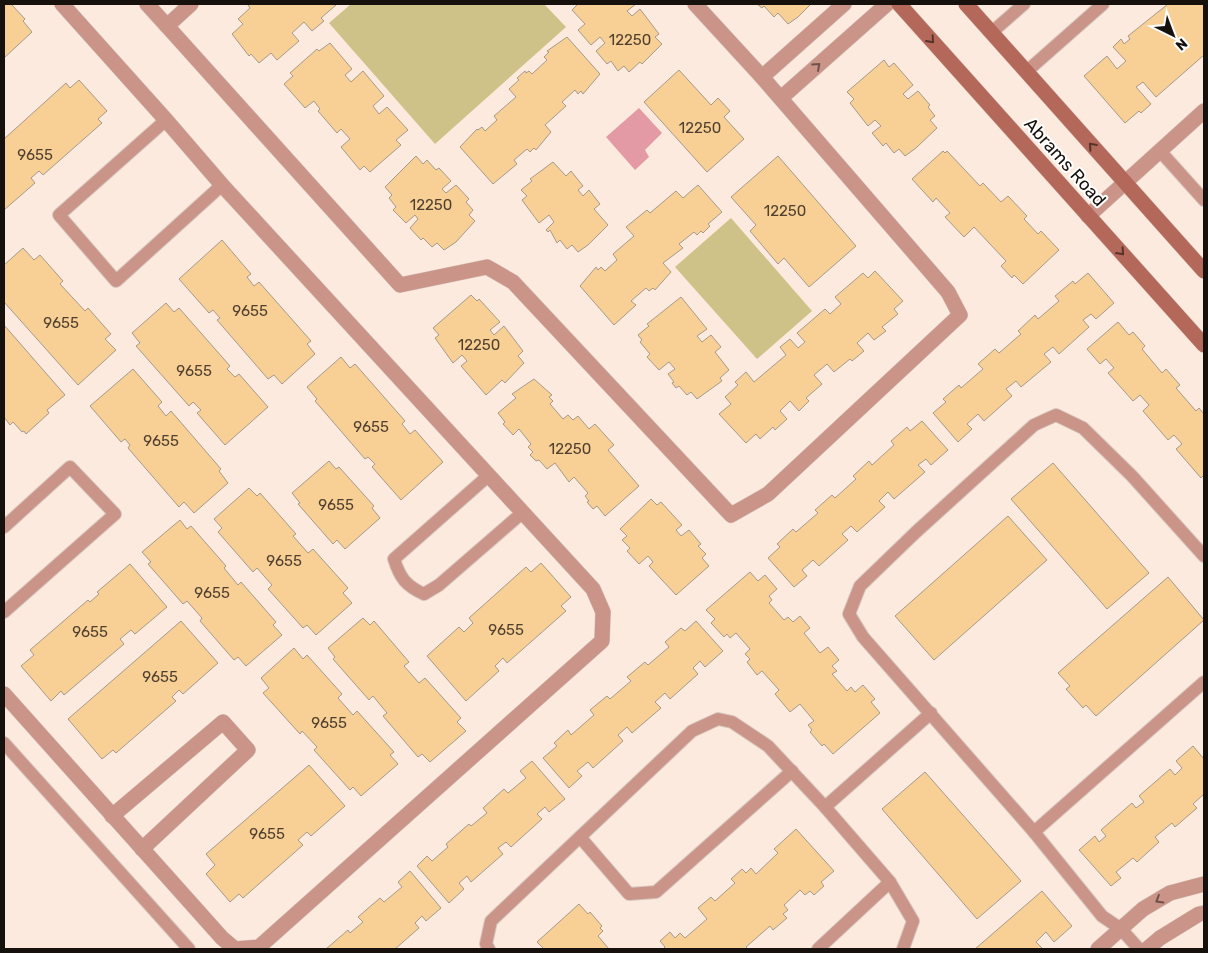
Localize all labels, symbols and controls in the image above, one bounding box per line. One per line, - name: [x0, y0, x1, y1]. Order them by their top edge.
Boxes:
- north arrow: [1148, 10, 1198, 60]
- house number: 12250: [609, 31, 651, 49]
- one-way arrow: [926, 35, 935, 44]
- text: N: [1172, 35, 1191, 54]
- one-way arrow: [811, 63, 820, 72]
- street label: Abrams Road: [1019, 113, 1111, 211]
- house number: 12250: [679, 119, 721, 137]
- one-way arrow: [1089, 143, 1098, 152]
- house number: 9655: [17, 146, 53, 164]
- house number: 12250: [410, 196, 452, 214]
- house number: 12250: [764, 202, 806, 220]
- one-way arrow: [1115, 246, 1124, 255]
- house number: 9655: [232, 302, 268, 320]
- house number: 9655: [43, 314, 79, 332]
- house number: 12250: [458, 336, 500, 354]
- house number: 9655: [176, 362, 212, 380]
- house number: 9655: [353, 418, 389, 436]
- house number: 9655: [143, 432, 179, 450]
- house number: 12250: [549, 440, 591, 458]
- house number: 9655: [318, 496, 354, 514]
- house number: 9655: [266, 552, 302, 570]
- house number: 9655: [194, 584, 230, 602]
- house number: 9655: [488, 621, 524, 639]
- house number: 9655: [72, 623, 108, 641]
- house number: 9655: [142, 668, 178, 686]
- house number: 9655: [311, 714, 347, 732]
- house number: 9655: [249, 825, 285, 843]
- one-way arrow: [1155, 893, 1164, 903]

